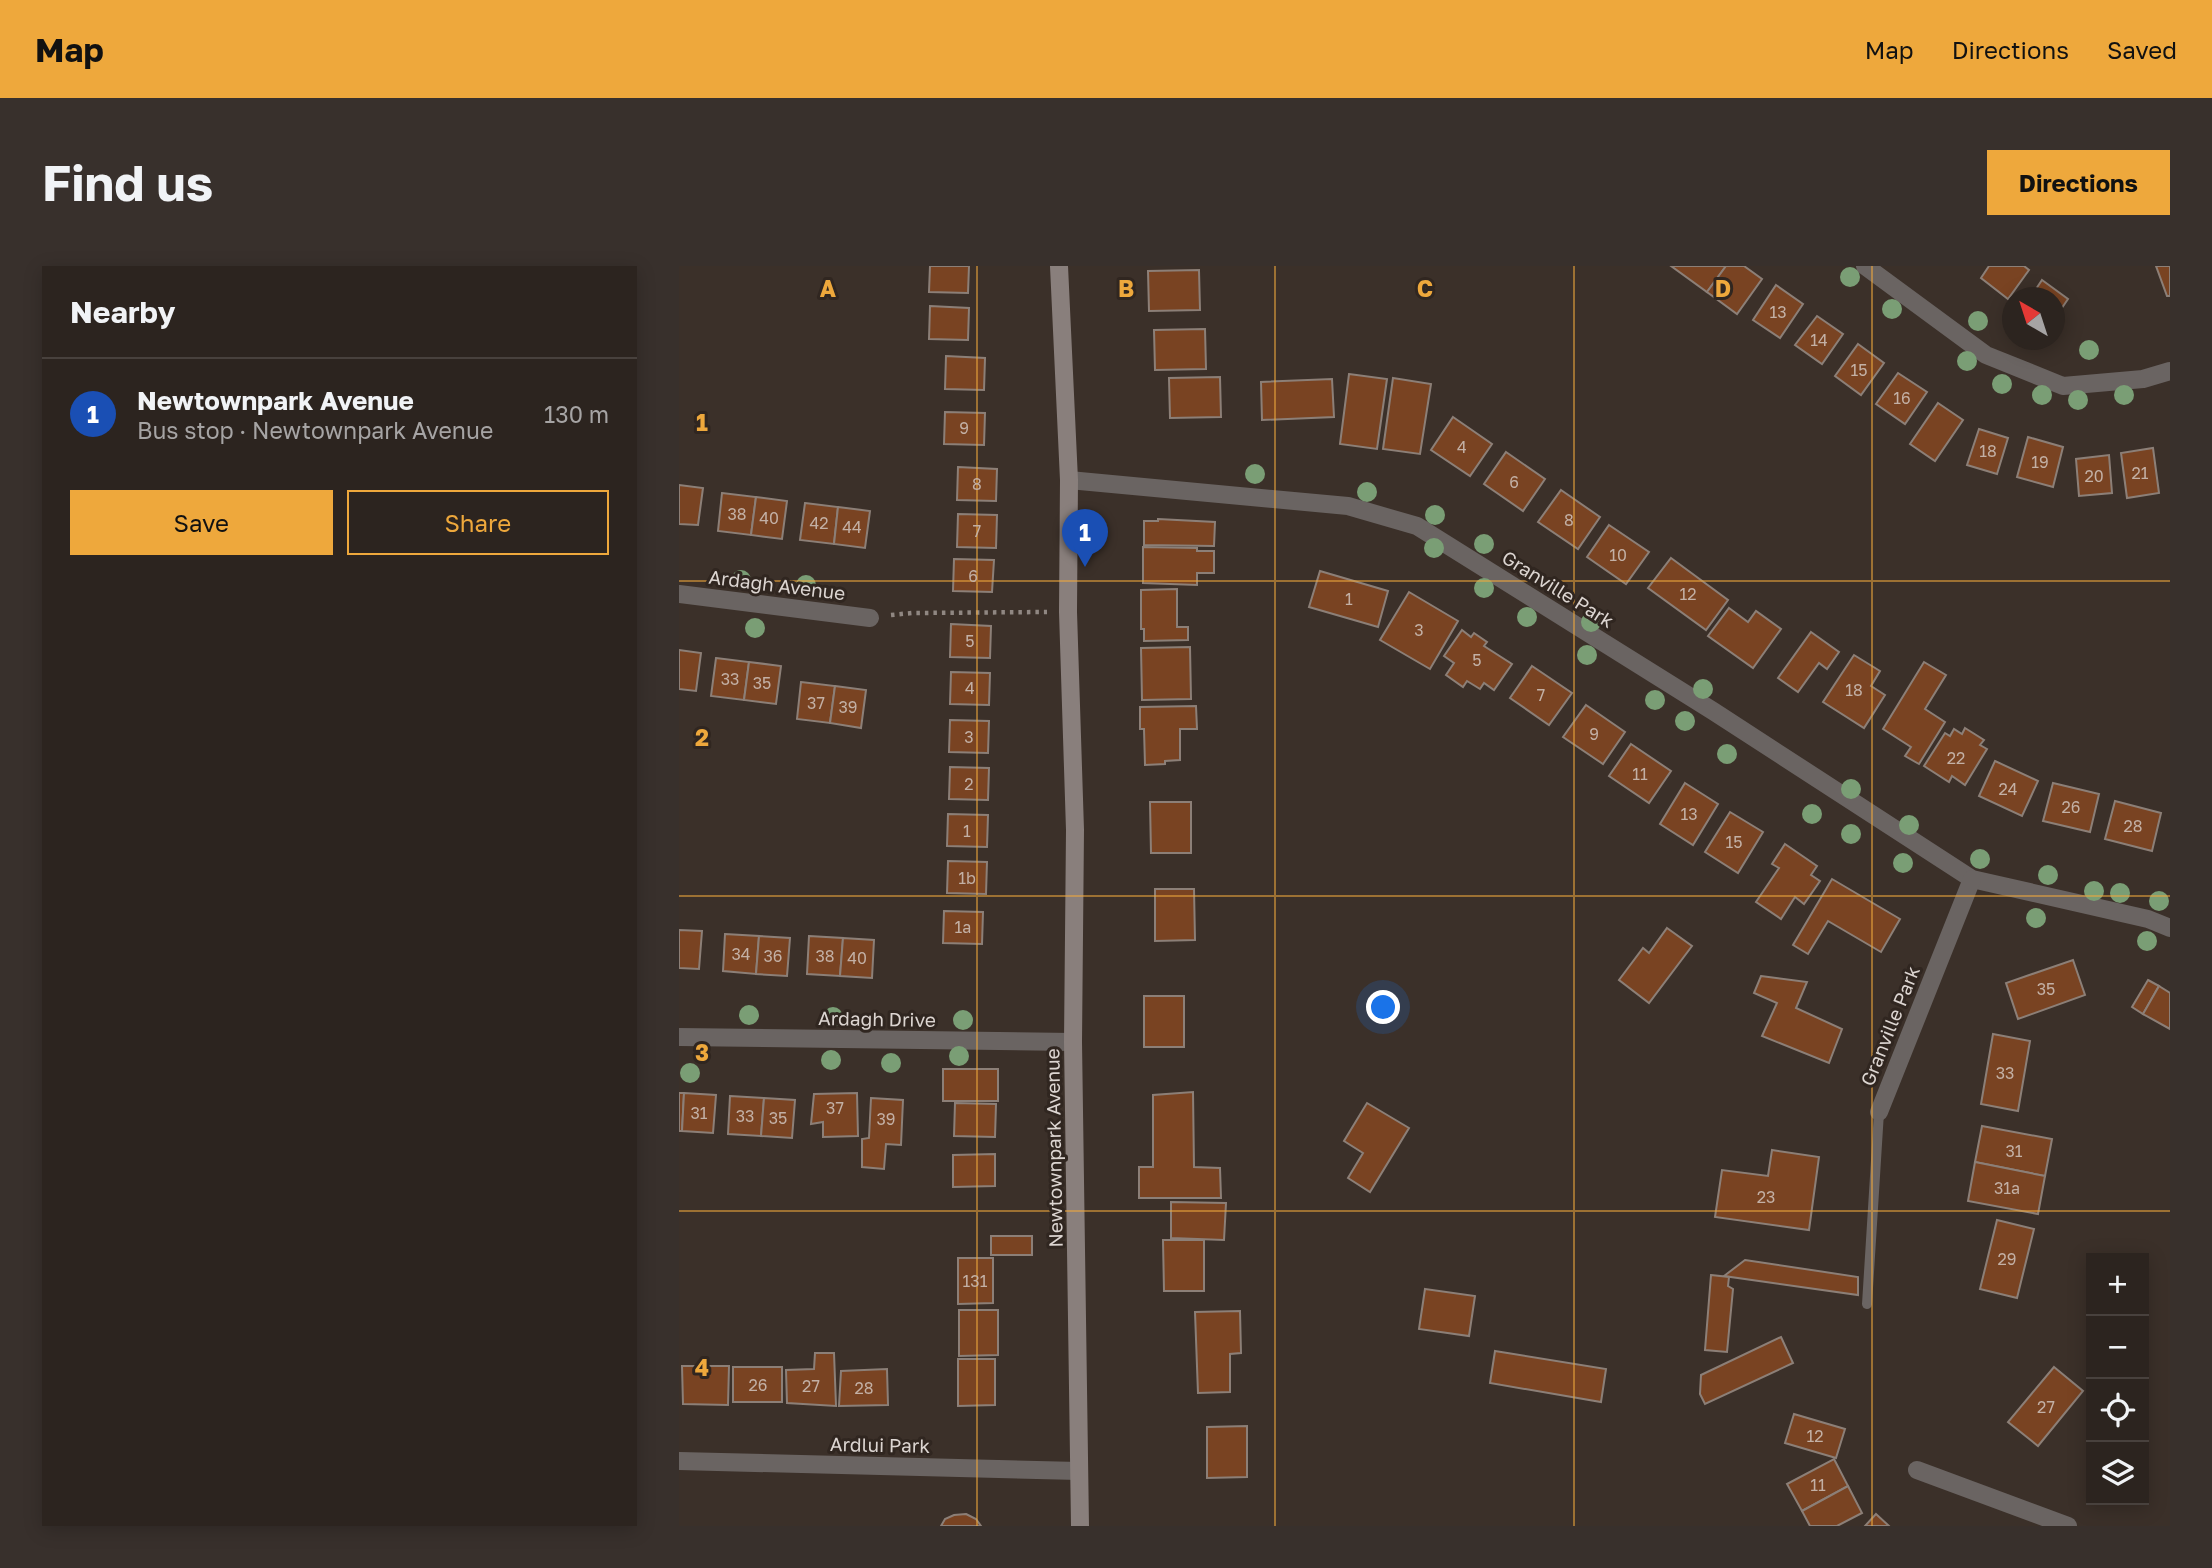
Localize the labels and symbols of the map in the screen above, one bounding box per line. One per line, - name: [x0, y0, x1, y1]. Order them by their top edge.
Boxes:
- text: A: [820, 274, 837, 302]
- text: B: [1118, 274, 1134, 302]
- text: C: [1417, 274, 1433, 302]
- text: D: [1715, 274, 1731, 302]
- north arrow: [2002, 287, 2065, 350]
- house number: 13: [1769, 302, 1787, 322]
- house number: 14: [1810, 330, 1828, 350]
- house number: 15: [1850, 360, 1868, 380]
- house number: 16: [1893, 388, 1911, 408]
- text: 1: [696, 408, 708, 436]
- house number: 9: [959, 418, 969, 438]
- house number: 4: [1457, 437, 1467, 457]
- house number: 18: [1979, 441, 1997, 461]
- house number: 19: [2031, 452, 2049, 472]
- house number: 21: [2131, 463, 2149, 483]
- house number: 20: [2084, 466, 2104, 486]
- house number: 6: [1509, 472, 1519, 492]
- house number: 8: [972, 474, 982, 494]
- house number: 38: [727, 504, 747, 524]
- house number: 40: [759, 508, 779, 528]
- pin: 1: [1062, 509, 1108, 567]
- house number: 8: [1564, 510, 1574, 530]
- house number: 42: [809, 513, 829, 533]
- house number: 44: [842, 517, 862, 537]
- house number: 7: [973, 521, 981, 541]
- street label: Granville Park: [1498, 545, 1619, 632]
- house number: 10: [1609, 545, 1627, 565]
- street label: Ardagh Avenue: [707, 565, 847, 604]
- house number: 6: [968, 566, 978, 586]
- house number: 12: [1679, 584, 1697, 604]
- house number: 1: [1345, 589, 1353, 609]
- house number: 3: [1414, 620, 1424, 640]
- house number: 5: [965, 631, 975, 651]
- house number: 5: [1472, 650, 1482, 670]
- house number: 33: [721, 669, 739, 689]
- house number: 35: [753, 673, 771, 693]
- house number: 4: [965, 678, 975, 698]
- house number: 18: [1845, 680, 1863, 700]
- house number: 7: [1537, 685, 1545, 705]
- house number: 37: [807, 693, 825, 713]
- house number: 39: [838, 697, 858, 717]
- text: 2: [695, 723, 709, 751]
- house number: 9: [1589, 724, 1599, 744]
- house number: 3: [964, 727, 974, 747]
- house number: 22: [1947, 748, 1965, 768]
- house number: 11: [1632, 764, 1648, 784]
- house number: 2: [964, 774, 974, 794]
- house number: 24: [1998, 779, 2018, 799]
- house number: 26: [2062, 797, 2080, 817]
- house number: 13: [1680, 804, 1698, 824]
- house number: 28: [2123, 816, 2143, 836]
- house number: 1: [963, 821, 971, 841]
- house number: 15: [1725, 832, 1743, 852]
- house number: 1b: [958, 868, 976, 888]
- house number: 1a: [955, 917, 971, 937]
- house number: 34: [731, 944, 751, 964]
- house number: 36: [763, 946, 783, 966]
- house number: 38: [815, 946, 835, 966]
- house number: 40: [847, 948, 867, 968]
- street label: Granville Park: [1855, 962, 1924, 1089]
- house number: 35: [2037, 979, 2055, 999]
- your location: [1366, 990, 1400, 1024]
- street label: Ardagh Drive: [818, 1006, 936, 1031]
- text: 3: [695, 1038, 709, 1066]
- street label: Newtownpark Avenue: [1040, 1048, 1067, 1248]
- house number: 33: [1996, 1063, 2014, 1083]
- house number: 37: [826, 1098, 844, 1118]
- house number: 31: [690, 1103, 708, 1123]
- house number: 33: [736, 1106, 754, 1126]
- house number: 35: [769, 1108, 787, 1128]
- house number: 39: [876, 1109, 896, 1129]
- house number: 31: [2005, 1141, 2023, 1161]
- house number: 31a: [1994, 1178, 2020, 1198]
- house number: 23: [1757, 1187, 1775, 1207]
- house number: 29: [1998, 1249, 2016, 1269]
- house number: 131: [963, 1271, 988, 1291]
- text: 4: [695, 1353, 709, 1381]
- house number: 26: [749, 1375, 767, 1395]
- house number: 27: [802, 1376, 820, 1396]
- house number: 28: [854, 1378, 874, 1398]
- house number: 27: [2037, 1397, 2055, 1417]
- house number: 12: [1806, 1426, 1824, 1446]
- street label: Ardlui Park: [830, 1432, 931, 1457]
- house number: 11: [1810, 1475, 1826, 1495]

